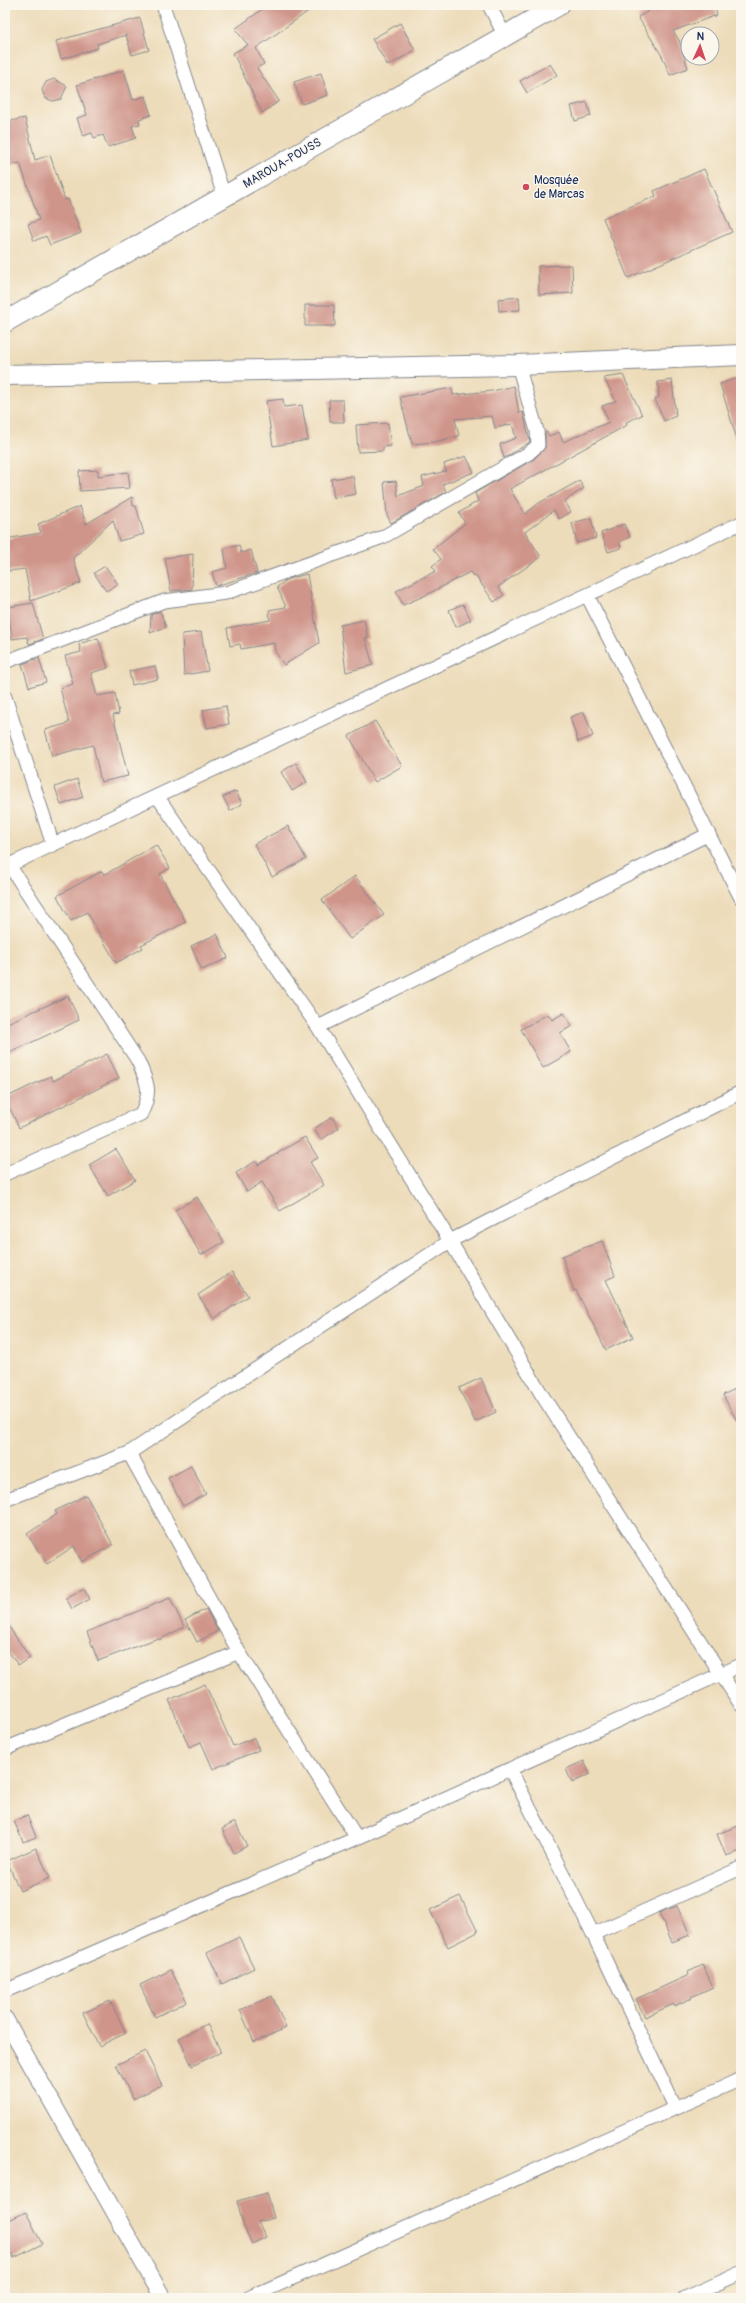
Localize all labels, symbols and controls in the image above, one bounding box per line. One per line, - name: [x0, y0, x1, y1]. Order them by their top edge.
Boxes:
- north arrow: [680, 26, 720, 66]
- text: N: [696, 30, 705, 43]
- street label: MAROUA-POUSS: [240, 135, 324, 192]
- place label: Mosquée de Marcas: [534, 173, 585, 202]
- marker: Mosquée de Marcas: [521, 182, 531, 192]

